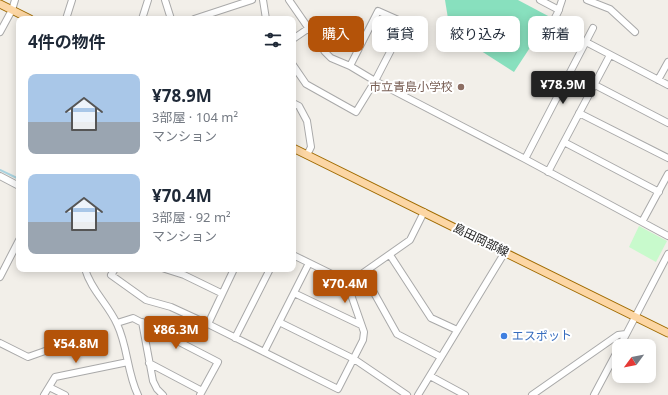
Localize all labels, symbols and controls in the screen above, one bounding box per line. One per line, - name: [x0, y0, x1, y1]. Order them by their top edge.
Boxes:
- chip: 購入: [308, 16, 364, 52]
- chip: 賃貸: [372, 16, 428, 52]
- chip: 絞り込み: [436, 16, 520, 52]
- chip: 新着: [528, 16, 584, 52]
- icon: filters: [262, 29, 284, 51]
- text: 4件の物件: [28, 30, 106, 53]
- pin: ¥78.9M: [530, 71, 596, 105]
- text: ¥78.9M: [540, 75, 586, 93]
- place label: 市立青島小学校: [369, 78, 453, 95]
- marker: 市立青島小学校: [456, 82, 466, 92]
- text: ¥78.9M: [152, 84, 212, 107]
- icon: home: [60, 90, 108, 138]
- text: 3部屋 · 104 m²: [152, 108, 238, 126]
- text: マンション: [152, 127, 217, 145]
- text: ¥70.4M: [152, 184, 212, 207]
- icon: home: [60, 190, 108, 238]
- text: 3部屋 · 92 m²: [152, 208, 231, 226]
- street label: 島田岡部線: [451, 219, 512, 260]
- text: マンション: [152, 227, 217, 245]
- pin: ¥70.4M: [312, 270, 378, 304]
- text: ¥70.4M: [322, 274, 368, 292]
- pin: ¥86.3M: [143, 316, 209, 350]
- text: ¥86.3M: [153, 320, 199, 338]
- place label: エスポット: [512, 327, 572, 344]
- pin: ¥54.8M: [43, 330, 109, 364]
- marker: エスポット: [499, 331, 509, 341]
- text: ¥54.8M: [53, 334, 99, 352]
- north arrow: [612, 339, 656, 383]
- map controls: [612, 339, 656, 383]

